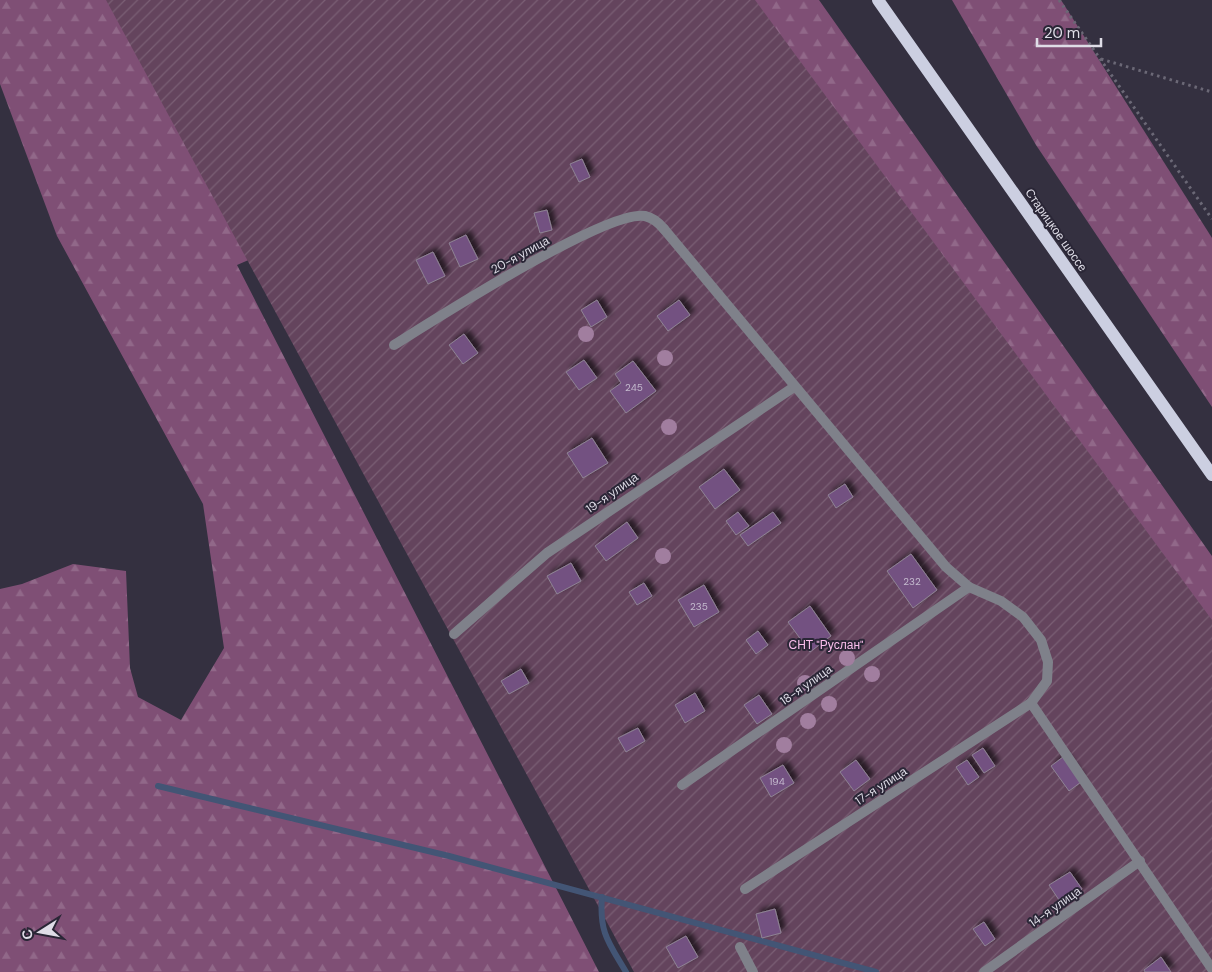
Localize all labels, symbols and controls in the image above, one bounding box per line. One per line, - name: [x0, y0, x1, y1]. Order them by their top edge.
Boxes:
- scale bar: [1037, 15, 1101, 47]
- text: 20 m: [1044, 23, 1080, 43]
- street label: Старицкое шоссе: [1021, 185, 1091, 275]
- street label: 20-я улица: [488, 232, 552, 278]
- house number: 245: [625, 381, 643, 394]
- street label: 19-я улица: [583, 469, 642, 517]
- house number: 232: [903, 575, 921, 588]
- house number: 235: [690, 600, 708, 613]
- park label: СНТ "Руслан": [788, 637, 864, 653]
- street label: 18-я улица: [777, 661, 836, 709]
- street label: 17-я улица: [852, 763, 910, 809]
- house number: 194: [769, 775, 785, 788]
- street label: 14-я улица: [1026, 883, 1085, 931]
- north arrow: [15, 907, 65, 957]
- text: С: [17, 928, 37, 941]

